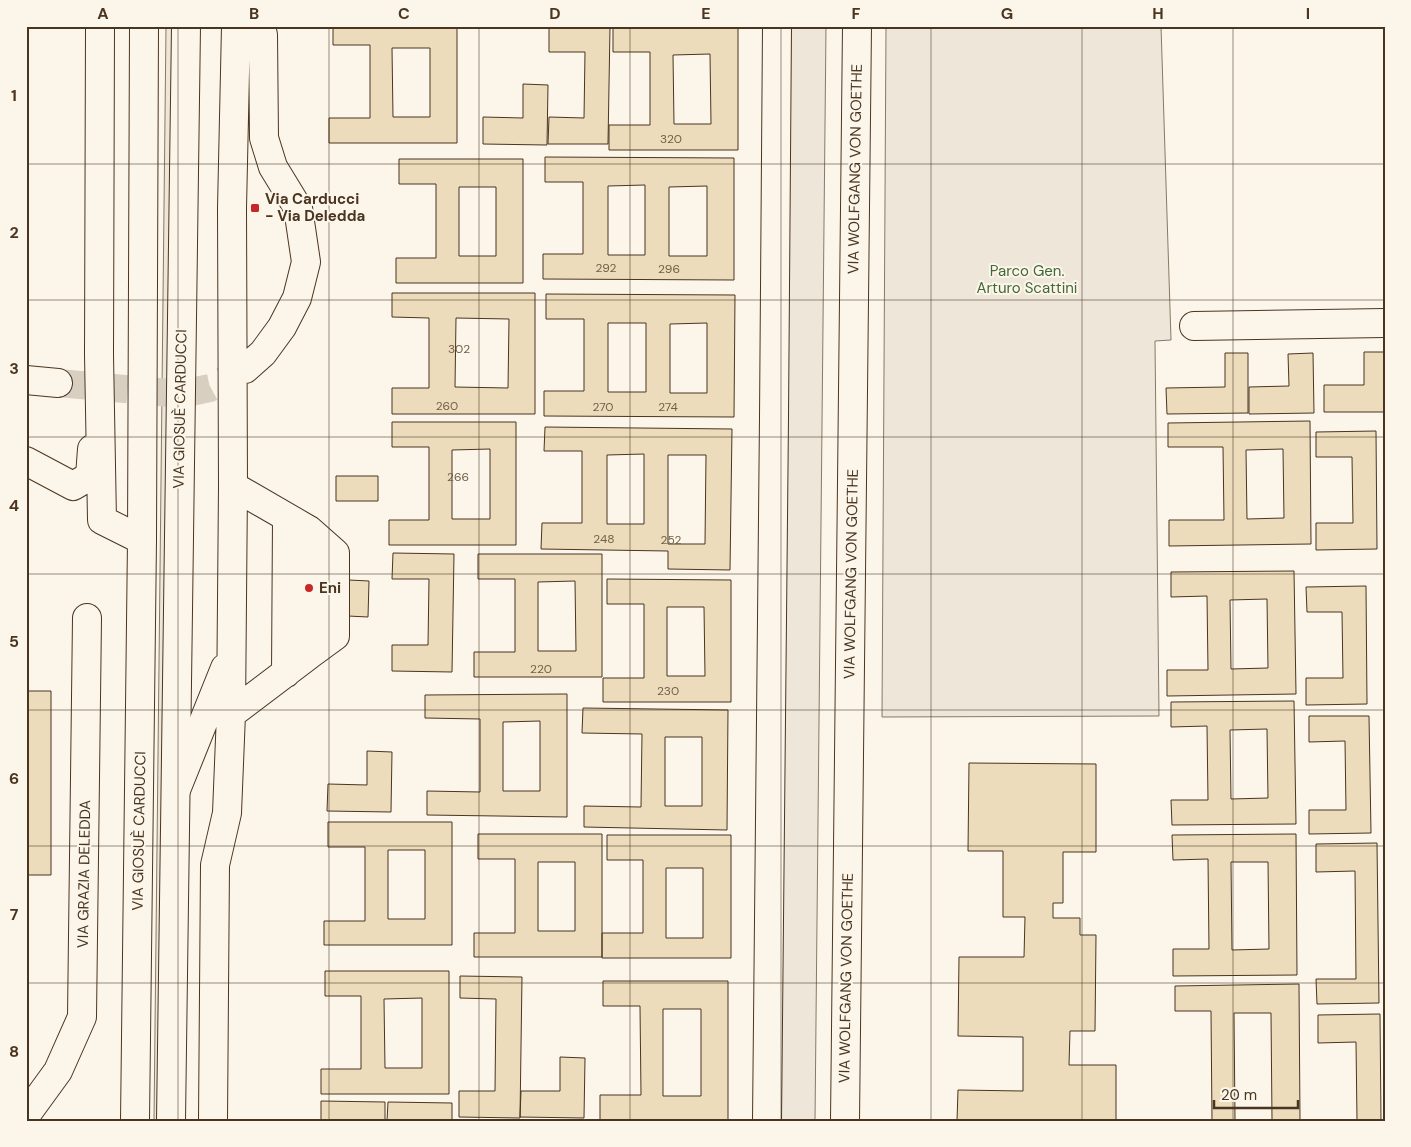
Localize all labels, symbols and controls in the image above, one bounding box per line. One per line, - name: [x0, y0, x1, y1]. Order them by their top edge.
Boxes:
- text: A: [97, 3, 109, 24]
- text: B: [249, 3, 259, 24]
- text: C: [398, 3, 410, 24]
- text: D: [549, 3, 561, 24]
- text: E: [701, 3, 711, 24]
- text: F: [852, 3, 861, 24]
- text: G: [1001, 3, 1013, 24]
- text: H: [1152, 3, 1164, 24]
- text: I: [1306, 3, 1310, 24]
- street label: VIA WOLFGANG VON GOETHE: [843, 64, 867, 274]
- text: 1: [11, 85, 17, 106]
- house number: 320: [660, 131, 682, 147]
- place label: Via Carducci - Via Deledda: [265, 189, 365, 226]
- marker: Via Carducci - Via Deledda: [249, 202, 261, 214]
- text: 2: [9, 222, 19, 243]
- house number: 292: [595, 260, 617, 276]
- house number: 296: [658, 261, 680, 277]
- park label: Parco Gen. Arturo Scattini: [977, 261, 1077, 298]
- street label: VIA GIOSUÈ CARDUCCI: [169, 329, 191, 489]
- house number: 302: [448, 341, 470, 357]
- text: 3: [9, 358, 19, 379]
- house number: 260: [436, 398, 458, 414]
- house number: 270: [592, 399, 614, 415]
- house number: 274: [658, 399, 678, 415]
- house number: 266: [447, 469, 469, 485]
- street label: VIA WOLFGANG VON GOETHE: [839, 469, 863, 679]
- text: 4: [9, 495, 19, 516]
- house number: 248: [593, 531, 615, 547]
- house number: 252: [661, 532, 682, 548]
- place label: Eni: [319, 578, 341, 598]
- marker: Eni: [303, 582, 315, 594]
- text: 5: [9, 631, 19, 652]
- house number: 220: [530, 661, 552, 677]
- house number: 230: [657, 683, 679, 699]
- street label: VIA GIOSUÈ CARDUCCI: [128, 751, 150, 911]
- text: 6: [9, 768, 19, 789]
- street label: VIA GRAZIA DELEDDA: [73, 800, 95, 948]
- street label: VIA WOLFGANG VON GOETHE: [834, 873, 858, 1083]
- text: 7: [10, 904, 19, 925]
- text: 8: [9, 1041, 19, 1062]
- scale bar: [1214, 1077, 1297, 1109]
- text: 20 m: [1221, 1085, 1257, 1105]

